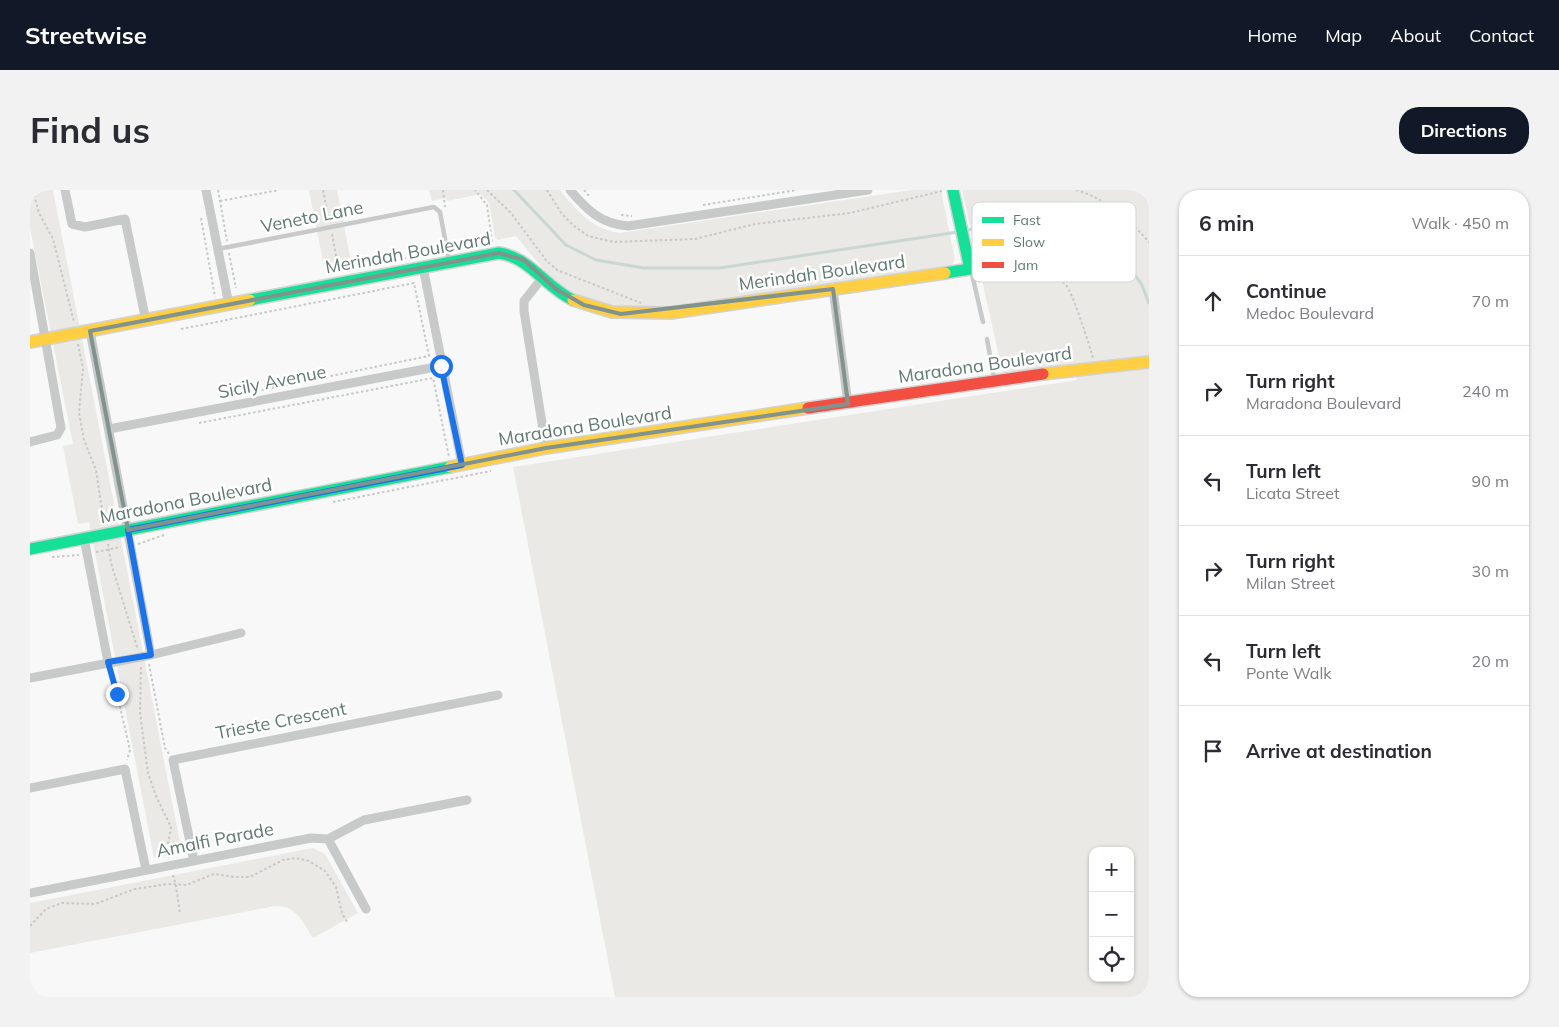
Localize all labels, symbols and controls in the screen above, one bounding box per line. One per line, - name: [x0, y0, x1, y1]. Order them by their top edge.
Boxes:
- text: Streetwise: [25, 20, 147, 50]
- text: Home: [1247, 24, 1297, 47]
- text: Map: [1325, 24, 1362, 47]
- text: About: [1390, 24, 1441, 47]
- text: Contact: [1469, 24, 1534, 47]
- button: Directions: [1399, 107, 1529, 154]
- text: Find us: [30, 108, 150, 152]
- street label: Veneto Lane: [259, 195, 365, 238]
- legend: [972, 202, 1136, 282]
- text: 6 min: [1199, 210, 1254, 236]
- text: Fast: [1013, 211, 1041, 229]
- text: Walk · 450 m: [1411, 213, 1509, 233]
- street label: Merindah Boulevard: [323, 227, 492, 278]
- text: Slow: [1013, 233, 1045, 251]
- street label: Merindah Boulevard: [737, 249, 907, 296]
- text: Jam: [1013, 256, 1038, 274]
- text: Continue: [1246, 279, 1326, 303]
- icon: ahead: [1199, 287, 1227, 315]
- text: 70 m: [1472, 291, 1509, 311]
- text: Medoc Boulevard: [1246, 303, 1374, 323]
- street label: Maradona Boulevard: [897, 341, 1073, 388]
- route start: [430, 355, 453, 378]
- street label: Sicily Avenue: [216, 360, 328, 403]
- text: Turn right: [1246, 369, 1335, 393]
- icon: right: [1199, 377, 1227, 405]
- text: 240 m: [1462, 381, 1509, 401]
- text: Maradona Boulevard: [1246, 393, 1401, 413]
- street label: Maradona Boulevard: [497, 400, 673, 451]
- text: Turn left: [1246, 459, 1321, 483]
- icon: left: [1199, 467, 1227, 495]
- text: 90 m: [1472, 471, 1509, 491]
- street label: Maradona Boulevard: [98, 473, 274, 528]
- text: Licata Street: [1246, 483, 1340, 503]
- text: Turn right: [1246, 549, 1335, 573]
- icon: right: [1199, 557, 1227, 585]
- text: 30 m: [1472, 561, 1509, 581]
- text: Milan Street: [1246, 573, 1335, 593]
- text: Turn left: [1246, 639, 1321, 663]
- icon: left: [1199, 647, 1227, 675]
- text: 20 m: [1472, 651, 1509, 671]
- text: Ponte Walk: [1246, 663, 1332, 683]
- route end: [106, 683, 129, 706]
- street label: Trieste Crescent: [214, 697, 348, 744]
- icon: arrive: [1199, 737, 1227, 765]
- text: Arrive at destination: [1246, 739, 1432, 763]
- street label: Amalfi Parade: [154, 817, 276, 862]
- map controls: [1089, 847, 1134, 982]
- button: +: [1089, 847, 1134, 892]
- button: −: [1089, 892, 1134, 937]
- button: locate: [1089, 937, 1134, 982]

